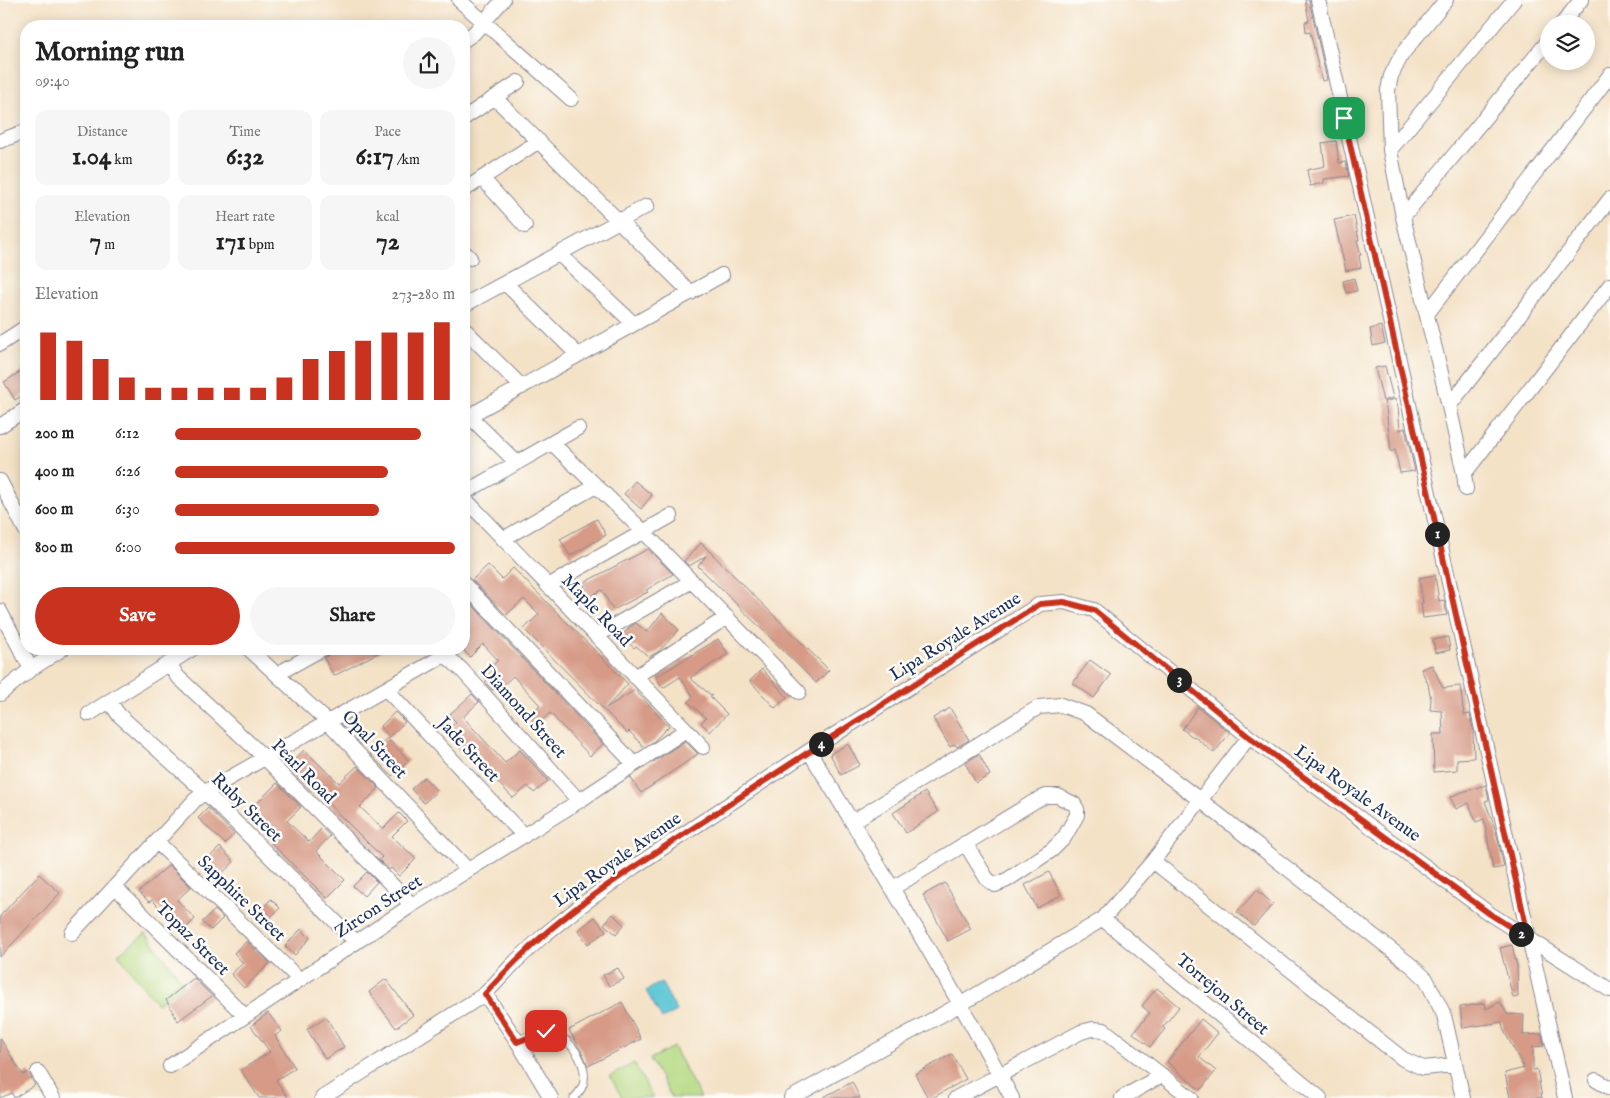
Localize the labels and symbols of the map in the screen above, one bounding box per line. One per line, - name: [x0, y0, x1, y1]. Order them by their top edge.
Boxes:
- pin: [1323, 97, 1365, 139]
- pin: 1: [1424, 522, 1450, 546]
- street label: Maple Road: [556, 570, 636, 652]
- street label: Lipa Royale Avenue: [886, 588, 1026, 687]
- street label: Diamond Street: [475, 660, 571, 764]
- pin: 3: [1166, 668, 1192, 692]
- street label: Opal Street: [336, 706, 412, 784]
- street label: Jade Street: [430, 711, 504, 788]
- pin: 4: [808, 732, 834, 756]
- street label: Pearl Road: [266, 735, 340, 810]
- street label: Lipa Royale Avenue: [1289, 741, 1425, 848]
- street label: Ruby Street: [206, 769, 286, 848]
- street label: Lipa Royale Avenue: [550, 808, 686, 913]
- street label: Sapphire Street: [192, 851, 290, 947]
- street label: Zircon Street: [331, 870, 427, 944]
- street label: Topaz Street: [150, 897, 234, 981]
- pin: 2: [1508, 922, 1534, 946]
- street label: Torrejon Street: [1171, 949, 1273, 1041]
- pin: [525, 1010, 567, 1052]

